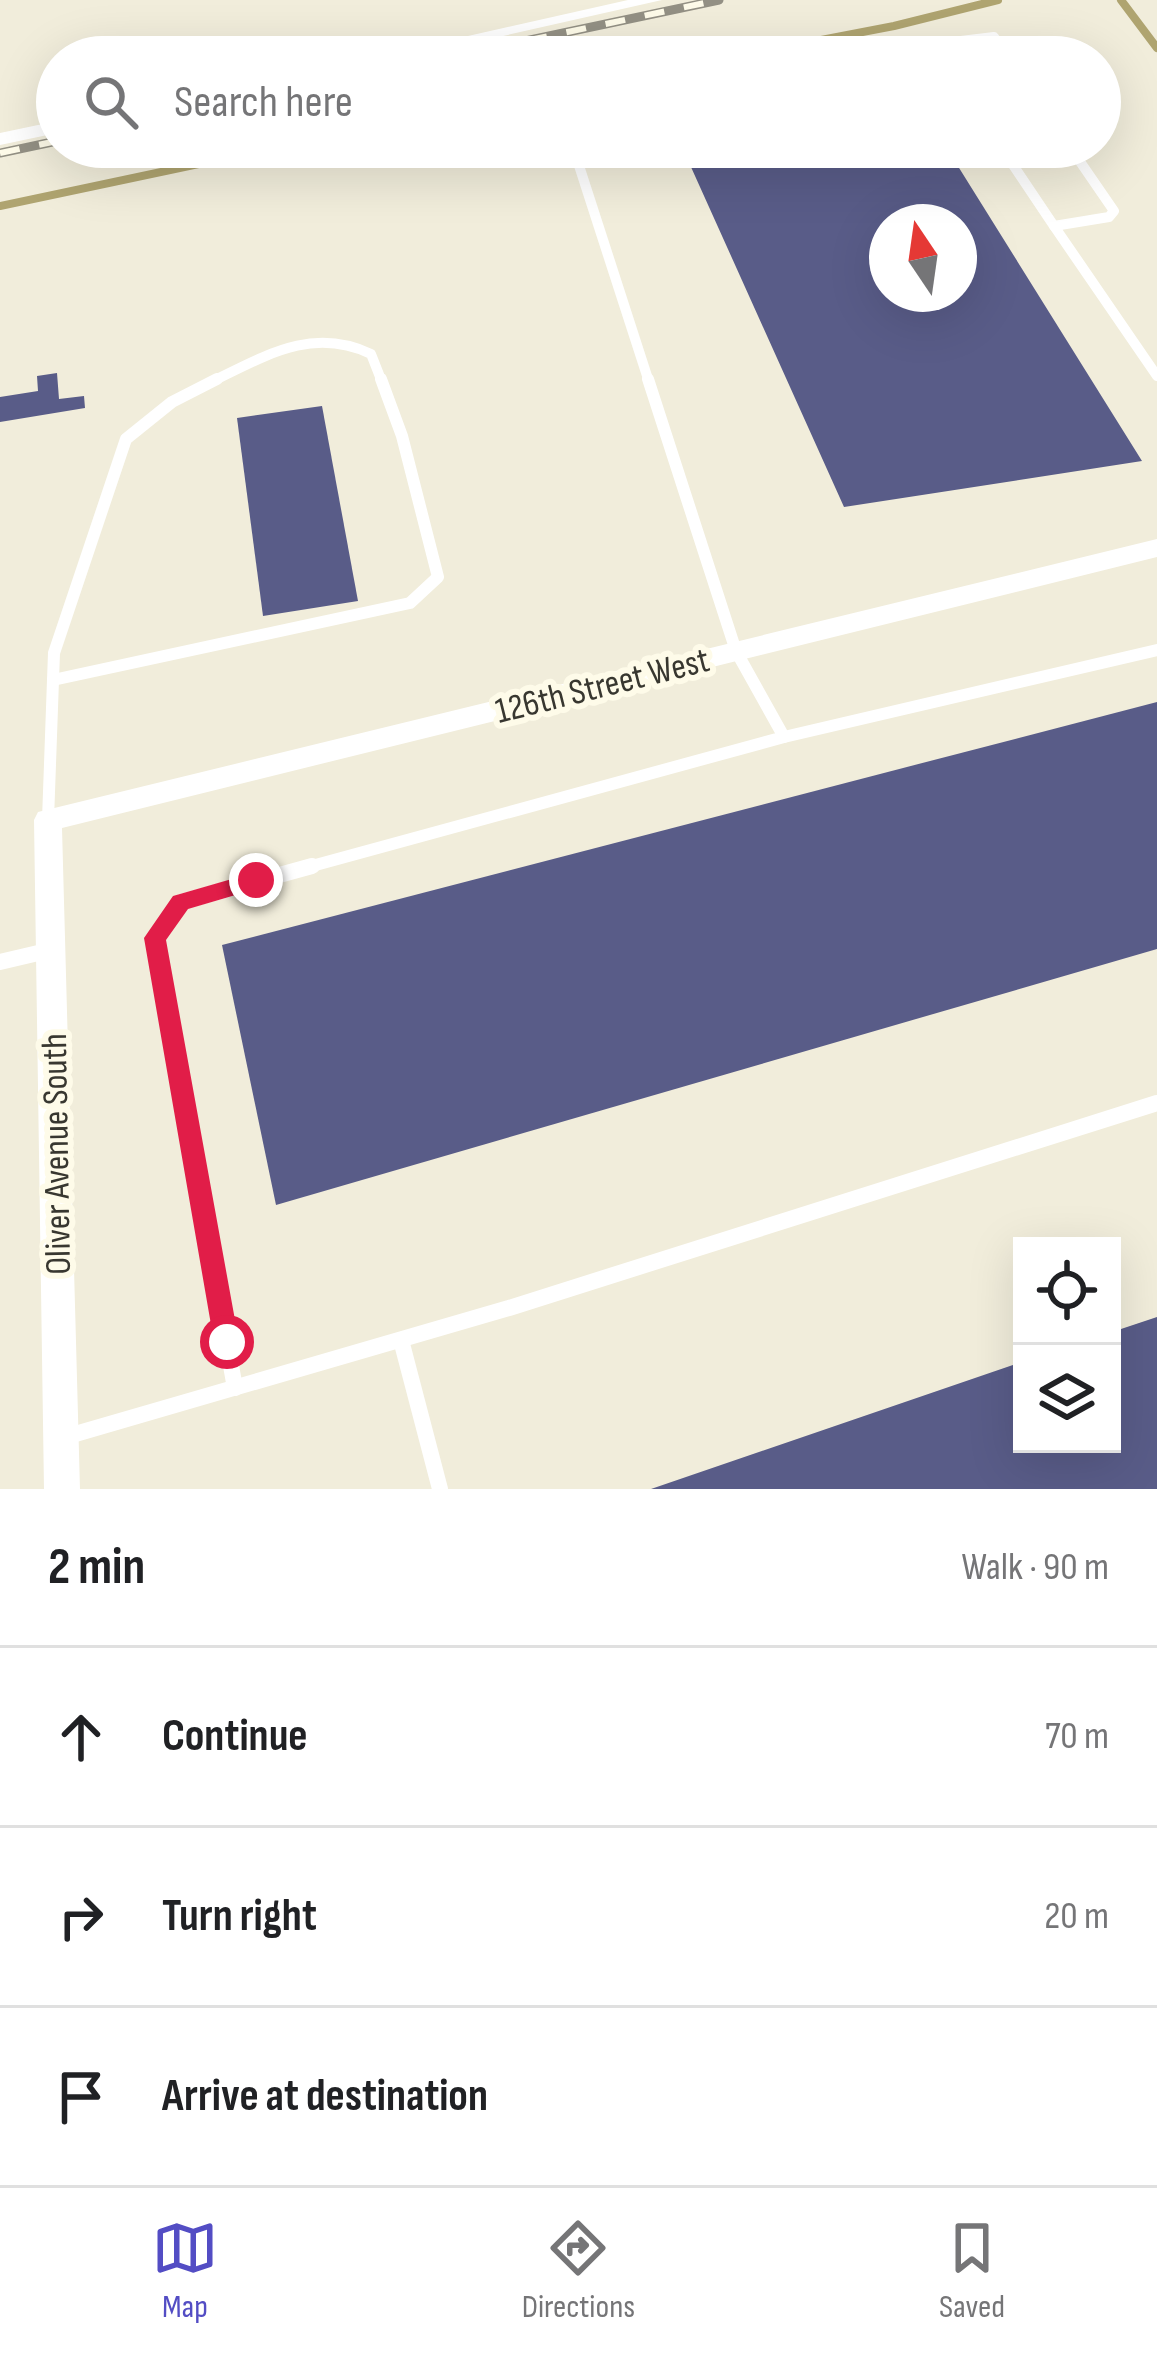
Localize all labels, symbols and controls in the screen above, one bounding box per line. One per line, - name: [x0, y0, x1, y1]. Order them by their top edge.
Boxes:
- search box: [36, 36, 1121, 168]
- icon: search: [78, 69, 144, 135]
- text: Search here: [174, 75, 353, 130]
- north arrow: [869, 204, 977, 312]
- street label: 126th Street West: [491, 639, 714, 734]
- route end: [229, 853, 283, 907]
- street label: Oliver Avenue South: [34, 1033, 81, 1275]
- map controls: [1013, 1237, 1121, 1453]
- button: locate: [1013, 1237, 1121, 1345]
- route start: [200, 1315, 254, 1369]
- button: layers: [1013, 1345, 1121, 1453]
- text: 2 min: [48, 1537, 145, 1598]
- text: Walk · 90 m: [961, 1544, 1109, 1591]
- icon: ahead: [48, 1704, 114, 1770]
- text: Continue: [162, 1709, 308, 1764]
- text: 70 m: [1045, 1713, 1109, 1760]
- icon: right: [48, 1884, 114, 1950]
- text: Turn right: [162, 1889, 317, 1944]
- text: 20 m: [1044, 1893, 1109, 1940]
- icon: arrive: [48, 2064, 114, 2130]
- text: Arrive at destination: [162, 2069, 488, 2124]
- tab: Map: [152, 2215, 218, 2327]
- tab: Directions: [522, 2215, 635, 2327]
- tab: Saved: [939, 2215, 1005, 2327]

